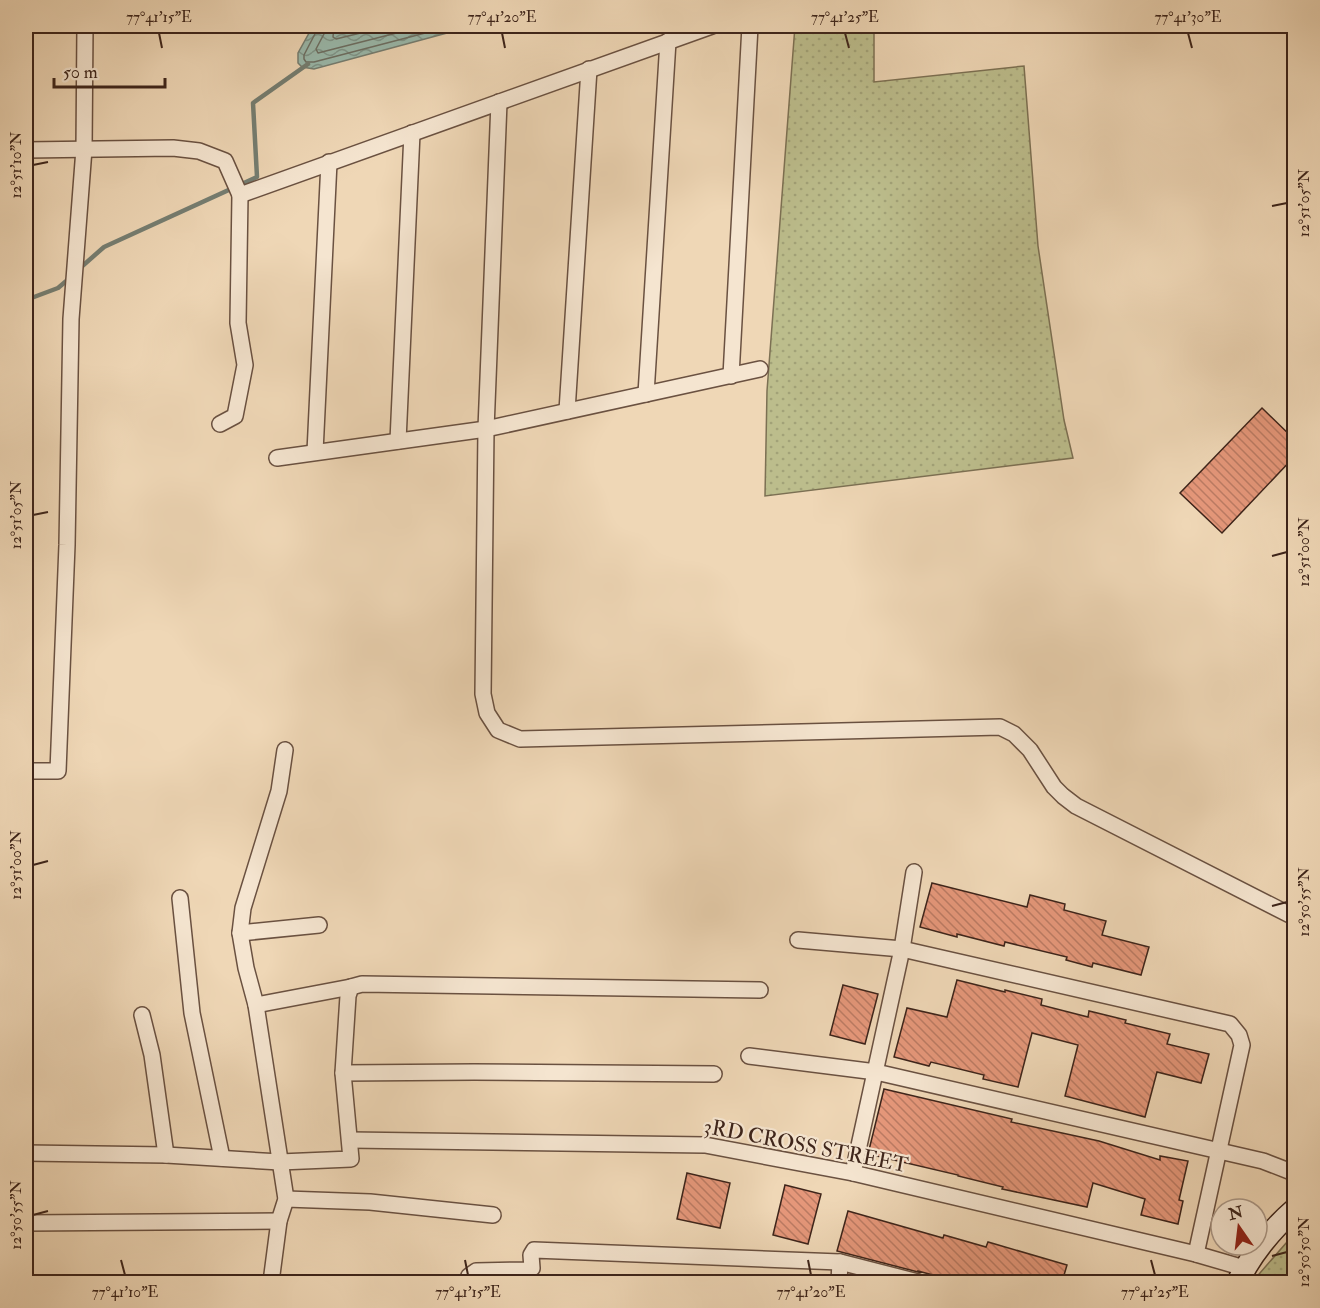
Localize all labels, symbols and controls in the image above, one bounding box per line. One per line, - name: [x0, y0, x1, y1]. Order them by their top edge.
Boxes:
- text: 77°41'15"E: [126, 8, 192, 27]
- text: 77°41'20"E: [468, 8, 537, 27]
- text: 77°41'25"E: [811, 8, 879, 27]
- text: 77°41'30"E: [1154, 8, 1222, 27]
- scale bar: [54, 51, 165, 89]
- text: 50 m: [63, 61, 98, 84]
- text: 12°51'10"N: [7, 131, 26, 198]
- text: 12°51'05"N: [1295, 168, 1314, 237]
- text: 12°51'05"N: [7, 480, 26, 549]
- text: 12°51'00"N: [1295, 517, 1314, 587]
- text: 12°51'00"N: [7, 830, 26, 900]
- text: 12°50'55"N: [1295, 867, 1314, 937]
- street label: 3RD CROSS STREET: [702, 1113, 911, 1179]
- text: 12°50'55"N: [7, 1180, 26, 1250]
- north arrow: [1209, 1197, 1269, 1257]
- text: N: [1225, 1202, 1246, 1225]
- text: 12°50'50"N: [1295, 1216, 1314, 1287]
- text: 77°41'10"E: [92, 1283, 159, 1302]
- text: 77°41'15"E: [435, 1283, 501, 1302]
- text: 77°41'20"E: [777, 1283, 846, 1302]
- text: 77°41'25"E: [1121, 1283, 1189, 1302]

